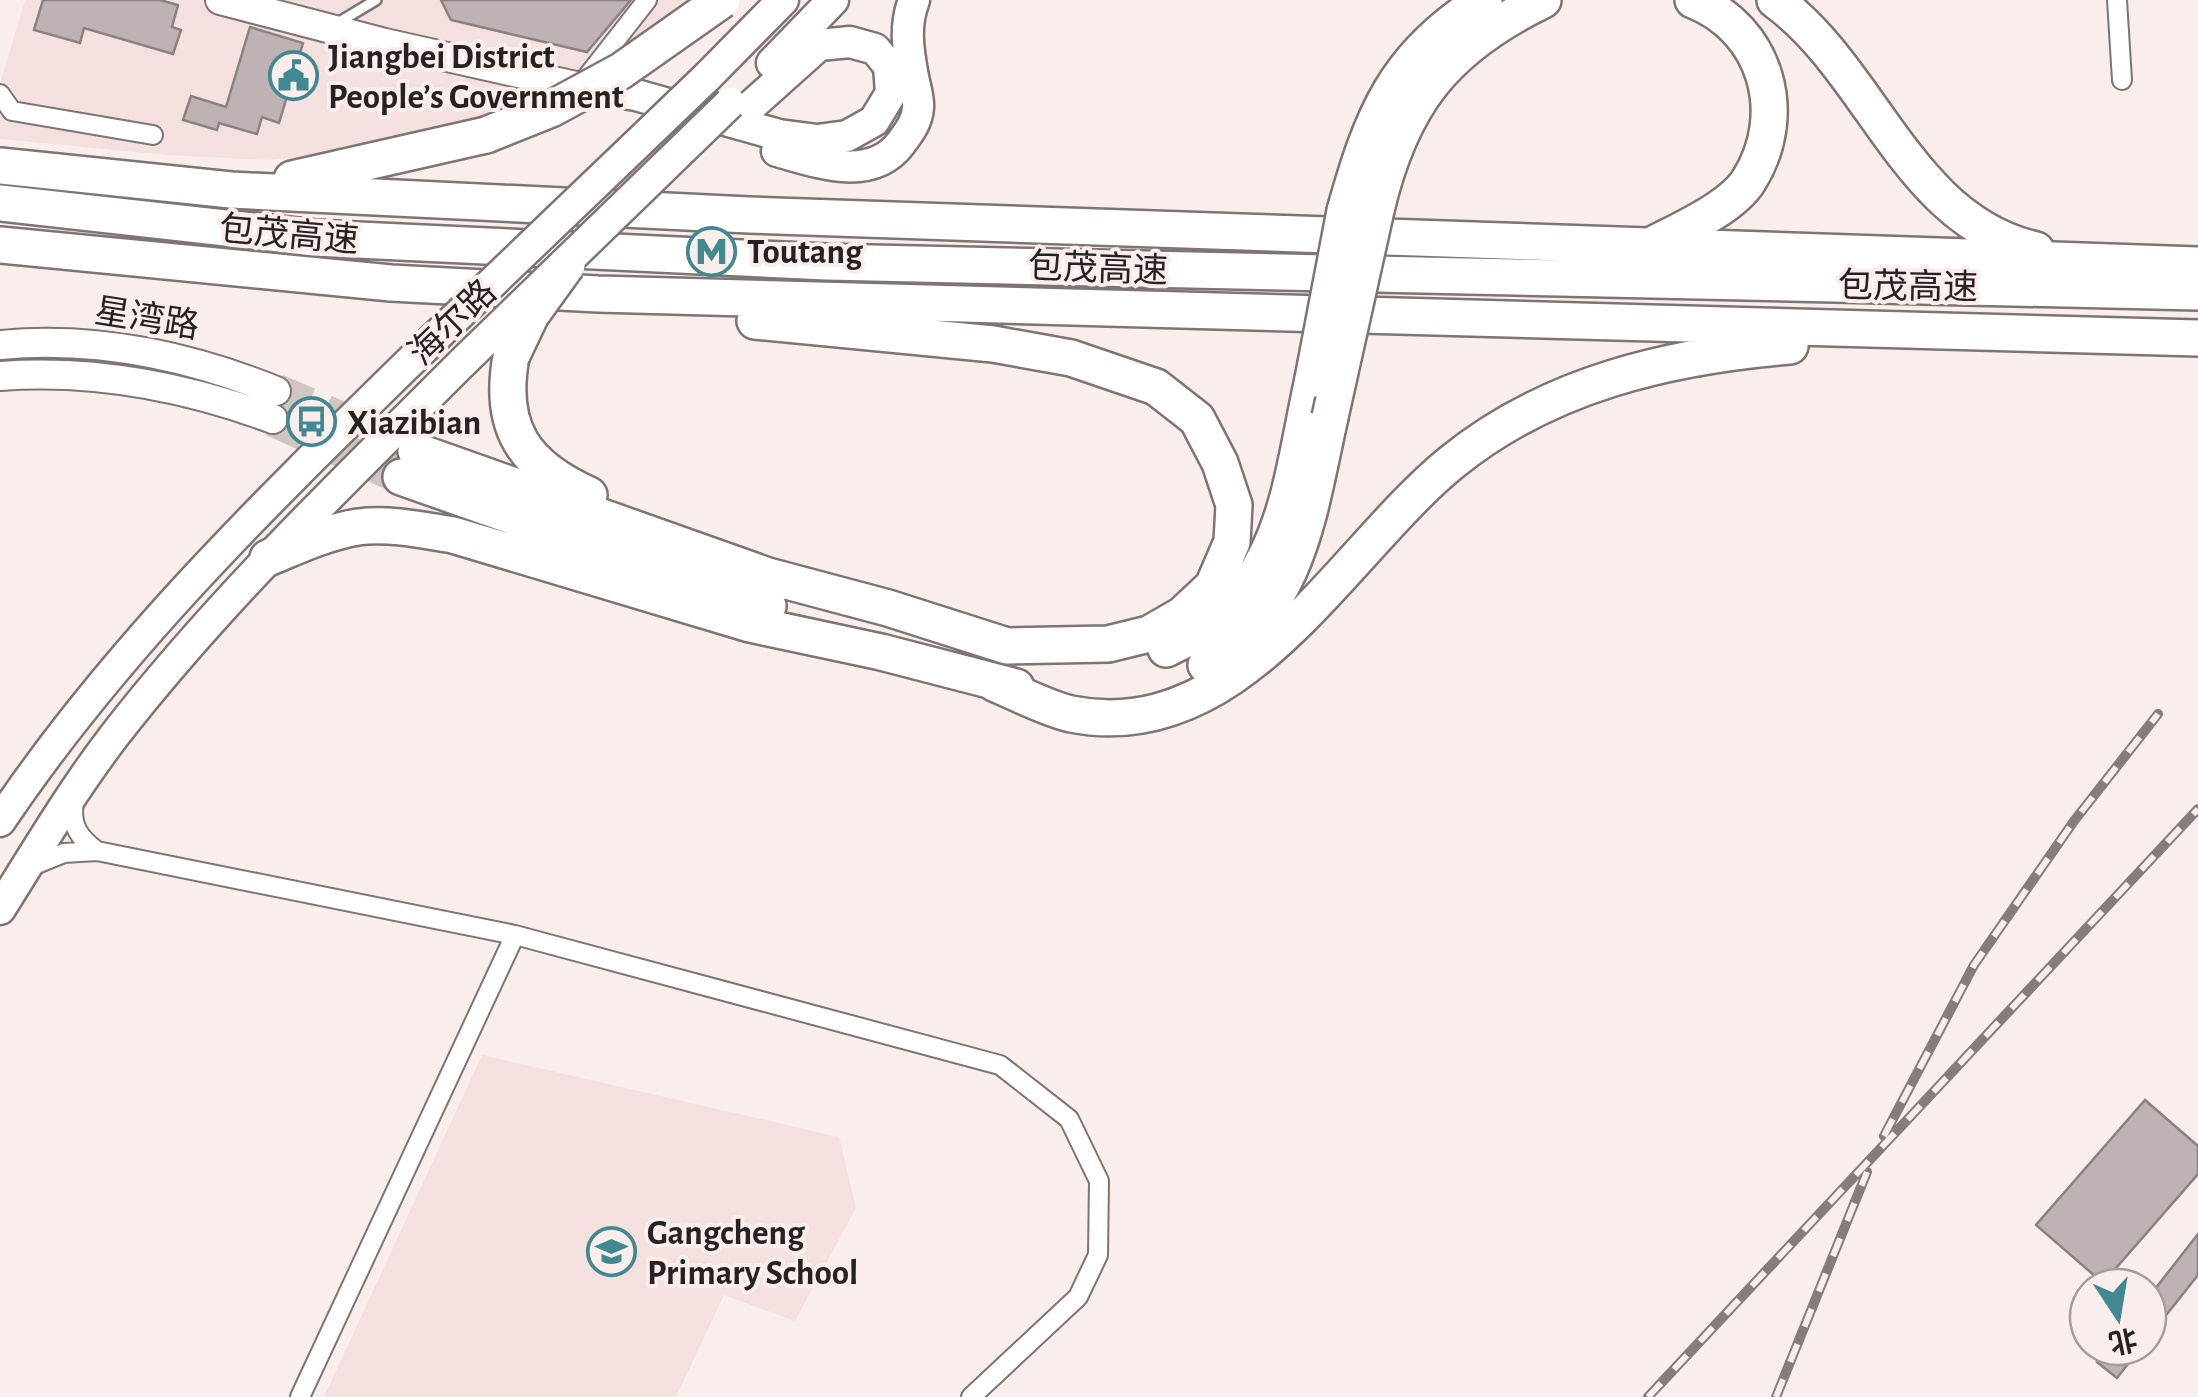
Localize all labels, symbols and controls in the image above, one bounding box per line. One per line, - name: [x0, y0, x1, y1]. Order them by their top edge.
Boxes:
- place label: Jiangbei District People’s Government: [328, 40, 624, 115]
- public building icon: Jiangbei District People’s Government: [267, 50, 319, 102]
- street label: 包茂高速: [218, 210, 360, 259]
- metro station icon: Toutang: [686, 225, 738, 277]
- place label: Toutang: [747, 235, 863, 270]
- street label: 包茂高速: [1027, 248, 1169, 289]
- street label: 包茂高速: [1838, 267, 1978, 306]
- street label: 海尔路: [402, 273, 503, 372]
- street label: 星湾路: [92, 292, 202, 345]
- bus stop icon: Xiazibian: [286, 396, 338, 448]
- place label: Xiazibian: [347, 406, 481, 441]
- place label: Gangcheng Primary School: [647, 1216, 858, 1291]
- school or university icon: Gangcheng Primary School: [586, 1226, 638, 1278]
- north arrow: [2068, 1267, 2168, 1367]
- text: 北: [2106, 1323, 2140, 1358]

